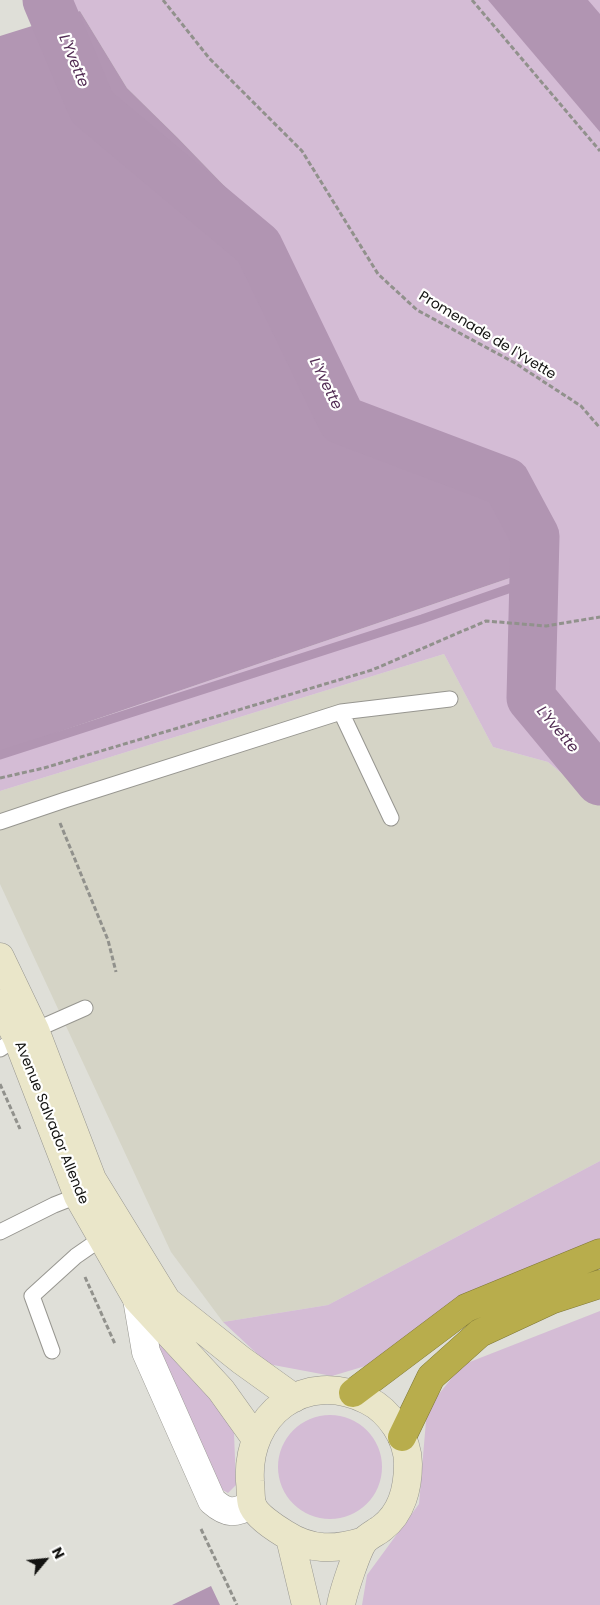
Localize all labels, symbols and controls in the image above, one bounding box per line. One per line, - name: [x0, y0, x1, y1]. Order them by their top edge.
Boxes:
- water label: L'Yvette: [54, 32, 92, 90]
- street label: Promenade de l'Yvette: [415, 288, 559, 384]
- water label: L'Yvette: [305, 355, 345, 413]
- water label: L'Yvette: [532, 703, 582, 757]
- street label: Avenue Salvador Allende: [11, 1039, 91, 1207]
- north arrow: [20, 1535, 70, 1585]
- text: N: [47, 1544, 70, 1562]

